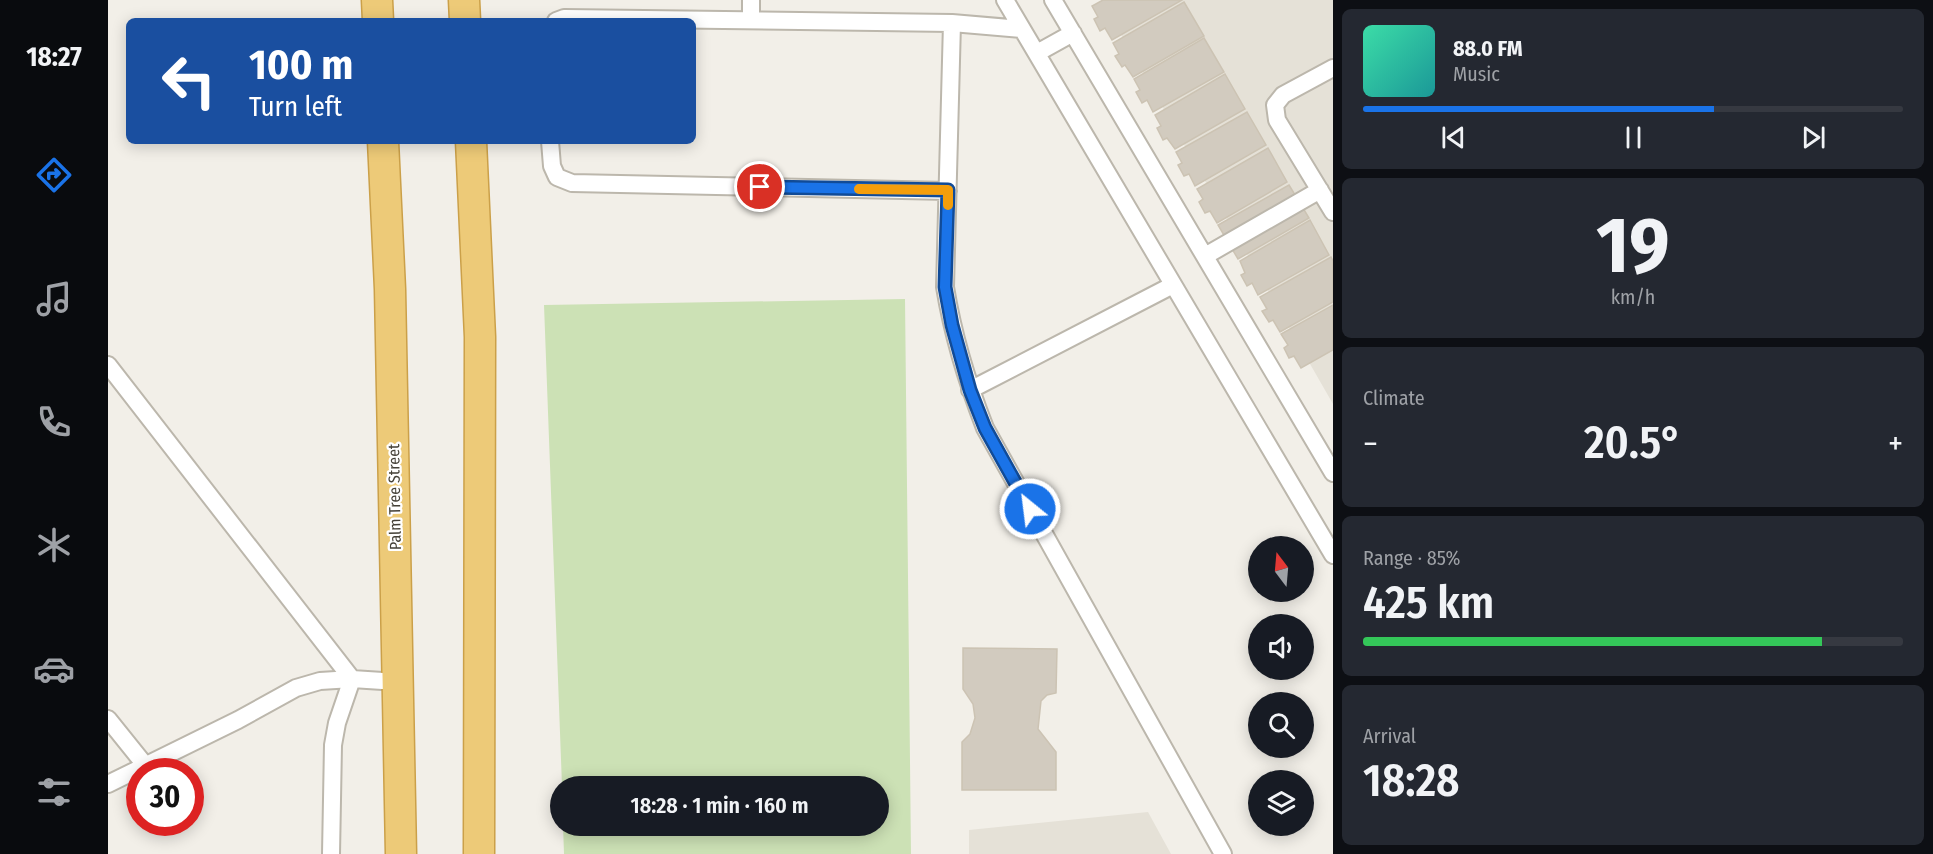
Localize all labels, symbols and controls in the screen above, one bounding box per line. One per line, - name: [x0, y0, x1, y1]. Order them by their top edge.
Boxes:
- text: 88.0 FM: [1453, 35, 1523, 62]
- text: 100 m: [249, 40, 353, 90]
- text: 18:27: [26, 41, 82, 73]
- icon: left: [150, 42, 228, 120]
- text: Music: [1453, 62, 1500, 86]
- text: Turn left: [249, 91, 342, 123]
- icon: previous: [1437, 121, 1470, 154]
- icon: pause: [1617, 121, 1650, 154]
- icon: next: [1797, 121, 1830, 154]
- icon: directions: [33, 154, 75, 196]
- pin: [734, 161, 785, 212]
- icon: arrive: [743, 170, 776, 203]
- text: 19: [1596, 199, 1670, 293]
- icon: music: [33, 278, 75, 320]
- text: km/h: [1611, 285, 1655, 309]
- text: Climate: [1363, 386, 1425, 410]
- icon: phone: [33, 401, 75, 443]
- text: 20.5°: [1584, 416, 1682, 470]
- text: −: [1363, 424, 1378, 464]
- text: +: [1888, 424, 1903, 464]
- street label: Palm Tree Street: [384, 443, 405, 550]
- position arrow: [998, 477, 1062, 541]
- icon: climate: [33, 524, 75, 566]
- north arrow: [1248, 536, 1314, 602]
- map controls: [1248, 536, 1314, 836]
- text: Range · 85%: [1363, 546, 1460, 570]
- text: 425 km: [1363, 576, 1494, 630]
- button: sound: [1248, 614, 1314, 680]
- icon: car: [33, 648, 75, 690]
- button: search: [1248, 692, 1314, 758]
- text: Arrival: [1363, 724, 1416, 748]
- text: 18:28: [1363, 754, 1460, 808]
- speed limit sign: 30: [126, 758, 204, 836]
- button: layers: [1248, 770, 1314, 836]
- icon: filters: [33, 771, 75, 813]
- text: 18:28 · 1 min · 160 m: [631, 792, 808, 819]

